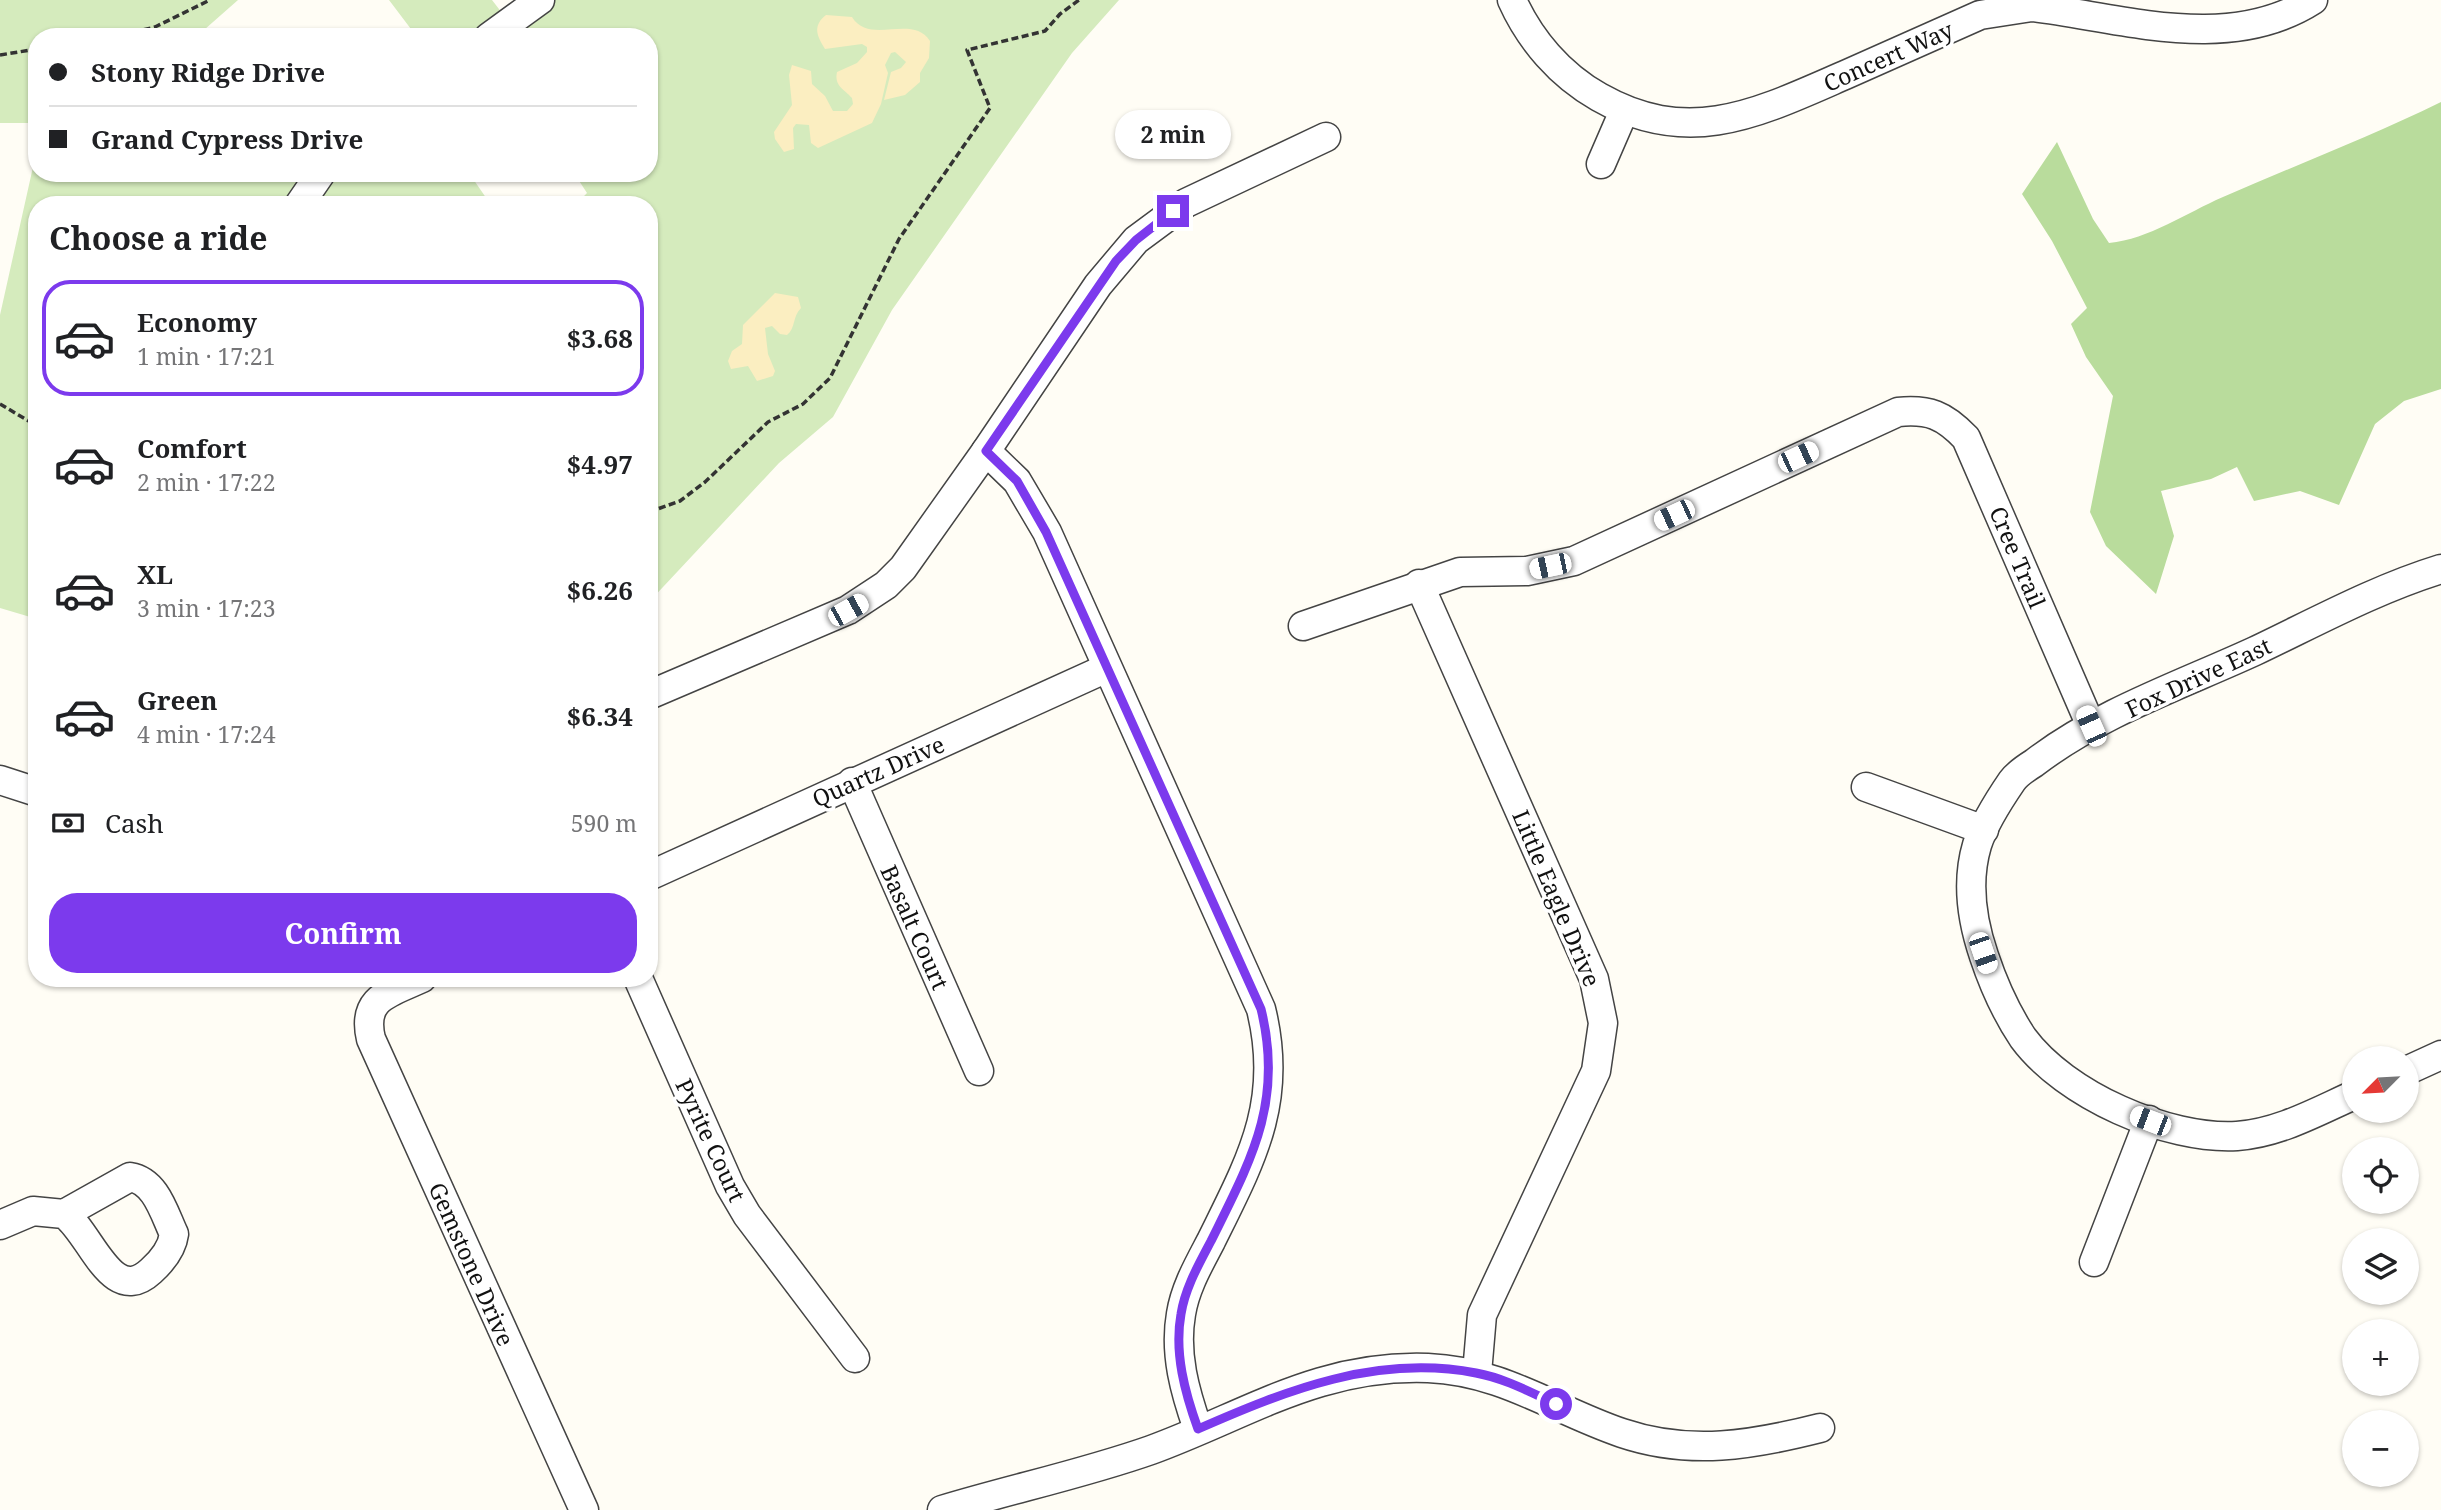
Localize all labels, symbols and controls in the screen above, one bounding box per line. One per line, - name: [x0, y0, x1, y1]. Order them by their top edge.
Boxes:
- street label: Concert Way: [1818, 13, 1958, 99]
- text: Stony Ridge Drive: [91, 54, 325, 90]
- callout: 2 min: [1115, 110, 1231, 158]
- text: 2 min: [1140, 118, 1206, 150]
- text: Grand Cypress Drive: [91, 121, 363, 157]
- route end: [1157, 195, 1189, 227]
- text: Choose a ride: [49, 216, 268, 259]
- text: Economy: [137, 304, 257, 340]
- icon: car: [53, 307, 116, 370]
- text: $3.68: [567, 320, 633, 356]
- text: 1 min · 17:21: [137, 340, 275, 372]
- text: Comfort: [137, 430, 247, 466]
- icon: car: [53, 433, 116, 496]
- car: [1775, 439, 1822, 475]
- text: $4.97: [567, 446, 633, 482]
- text: 2 min · 17:22: [137, 466, 275, 498]
- car: [1651, 497, 1698, 533]
- street label: Cree Trail: [1982, 501, 2054, 613]
- car: [1528, 551, 1573, 581]
- text: XL: [137, 556, 173, 592]
- icon: car: [53, 559, 116, 622]
- text: $6.26: [567, 572, 633, 608]
- car: [825, 591, 872, 629]
- text: 3 min · 17:23: [137, 592, 275, 624]
- street label: Fox Drive East: [2120, 629, 2276, 725]
- text: Green: [137, 682, 218, 718]
- icon: car: [53, 685, 116, 748]
- text: $6.34: [567, 698, 633, 734]
- car: [2073, 703, 2110, 749]
- text: 4 min · 17:24: [137, 718, 275, 750]
- street label: Quartz Drive: [807, 728, 949, 814]
- icon: cash: [49, 804, 87, 842]
- text: Cash: [105, 805, 164, 841]
- street label: Little Eagle Drive: [1505, 805, 1609, 991]
- text: 590 m: [571, 807, 637, 839]
- street label: Basalt Court: [873, 860, 957, 994]
- button: Confirm: [49, 893, 637, 973]
- car: [1967, 930, 2000, 976]
- north arrow: [2342, 1046, 2418, 1124]
- map controls: [2342, 1046, 2419, 1487]
- street label: Pyrite Court: [669, 1073, 753, 1207]
- car: [2127, 1104, 2174, 1138]
- button: locate: [2342, 1137, 2419, 1214]
- street label: Gemstone Drive: [422, 1177, 522, 1351]
- button: layers: [2342, 1228, 2419, 1305]
- button: +: [2342, 1319, 2419, 1396]
- route start: [1540, 1388, 1572, 1420]
- button: −: [2342, 1410, 2419, 1487]

